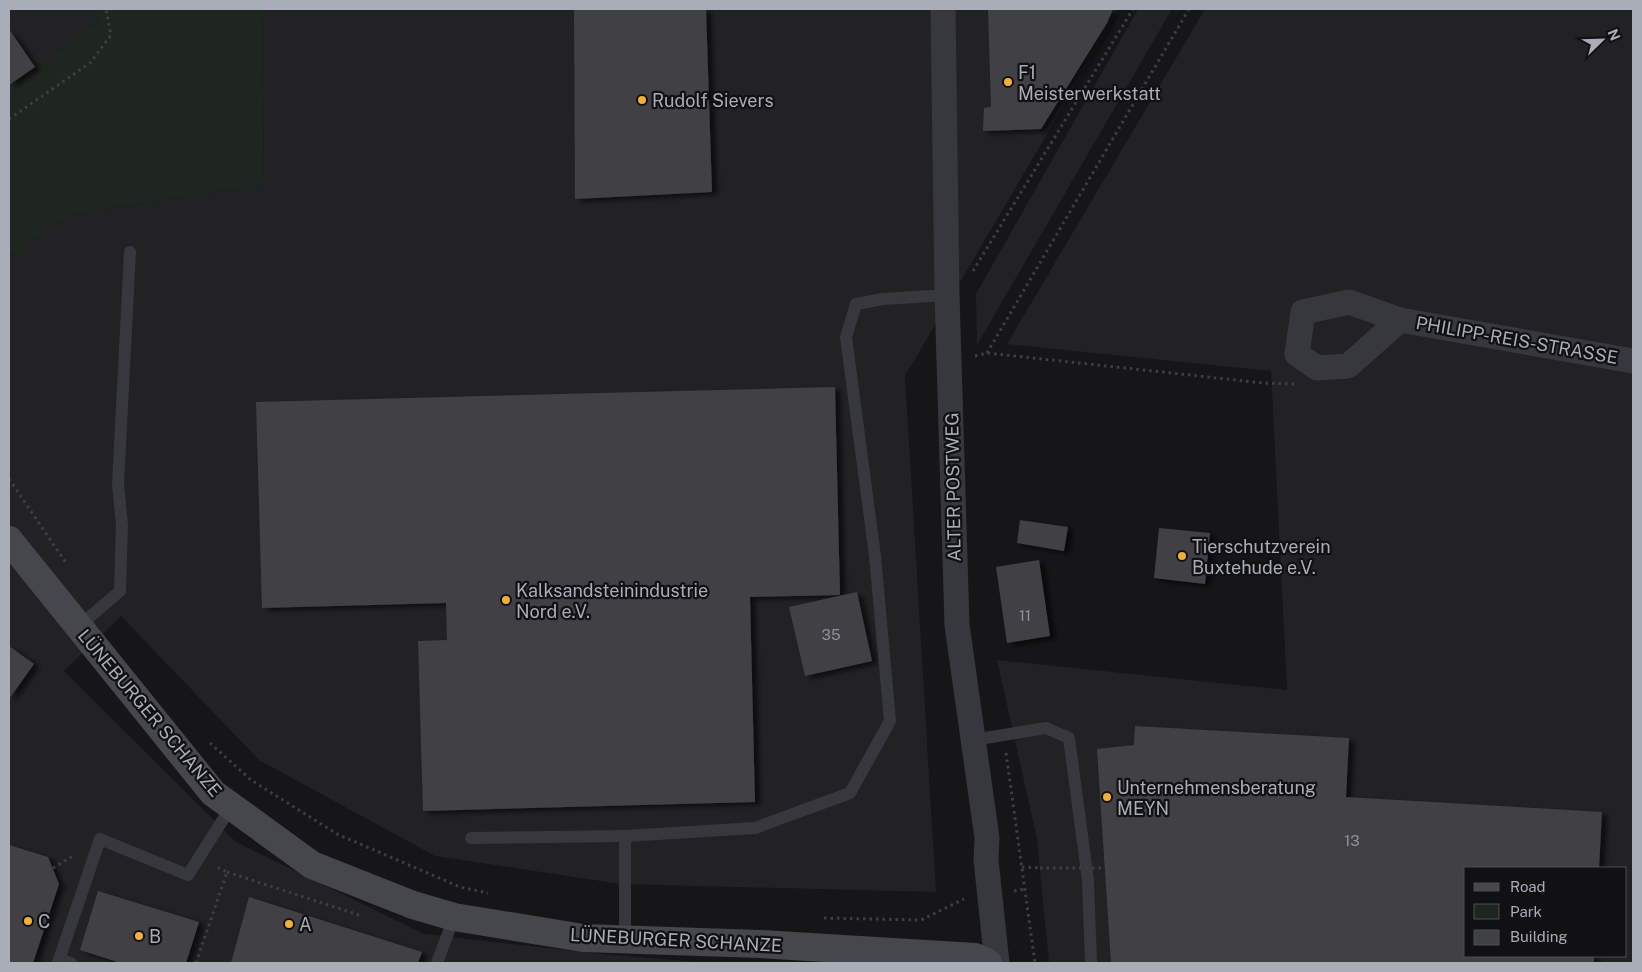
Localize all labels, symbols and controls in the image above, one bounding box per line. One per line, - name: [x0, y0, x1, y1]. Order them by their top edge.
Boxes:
- north arrow: [1577, 15, 1627, 65]
- text: N: [1604, 27, 1623, 43]
- place label: F1 Meisterwerkstatt: [1018, 62, 1161, 104]
- marker: F1 Meisterwerkstatt: [1002, 76, 1014, 88]
- place label: Rudolf Sievers: [652, 90, 774, 111]
- marker: Rudolf Sievers: [636, 94, 648, 106]
- street label: PHILIPP-REIS-STRASSE: [1414, 312, 1620, 368]
- street label: ALTER POSTWEG: [941, 412, 965, 562]
- place label: Tierschutzverein Buxtehude e.V.: [1192, 536, 1331, 578]
- marker: Tierschutzverein Buxtehude e.V.: [1176, 550, 1188, 562]
- place label: Kalksandsteinindustrie Nord e.V.: [516, 580, 708, 622]
- marker: Kalksandsteinindustrie Nord e.V.: [500, 594, 512, 606]
- house number: 11: [1019, 607, 1031, 624]
- street label: LÜNEBURGER SCHANZE: [74, 624, 227, 801]
- house number: 35: [821, 626, 841, 643]
- place label: Unternehmensberatung MEYN: [1117, 777, 1316, 819]
- marker: Unternehmensberatung MEYN: [1101, 791, 1113, 803]
- house number: 13: [1344, 832, 1360, 849]
- legend: [1464, 867, 1627, 957]
- text: Road: [1510, 878, 1546, 895]
- text: Park: [1510, 903, 1542, 920]
- place label: C: [38, 911, 50, 932]
- place label: A: [299, 914, 312, 935]
- marker: C: [22, 915, 34, 927]
- marker: A: [283, 918, 295, 930]
- street label: LÜNEBURGER SCHANZE: [570, 923, 783, 956]
- place label: B: [149, 926, 161, 947]
- text: Building: [1510, 928, 1568, 945]
- marker: B: [133, 930, 145, 942]

